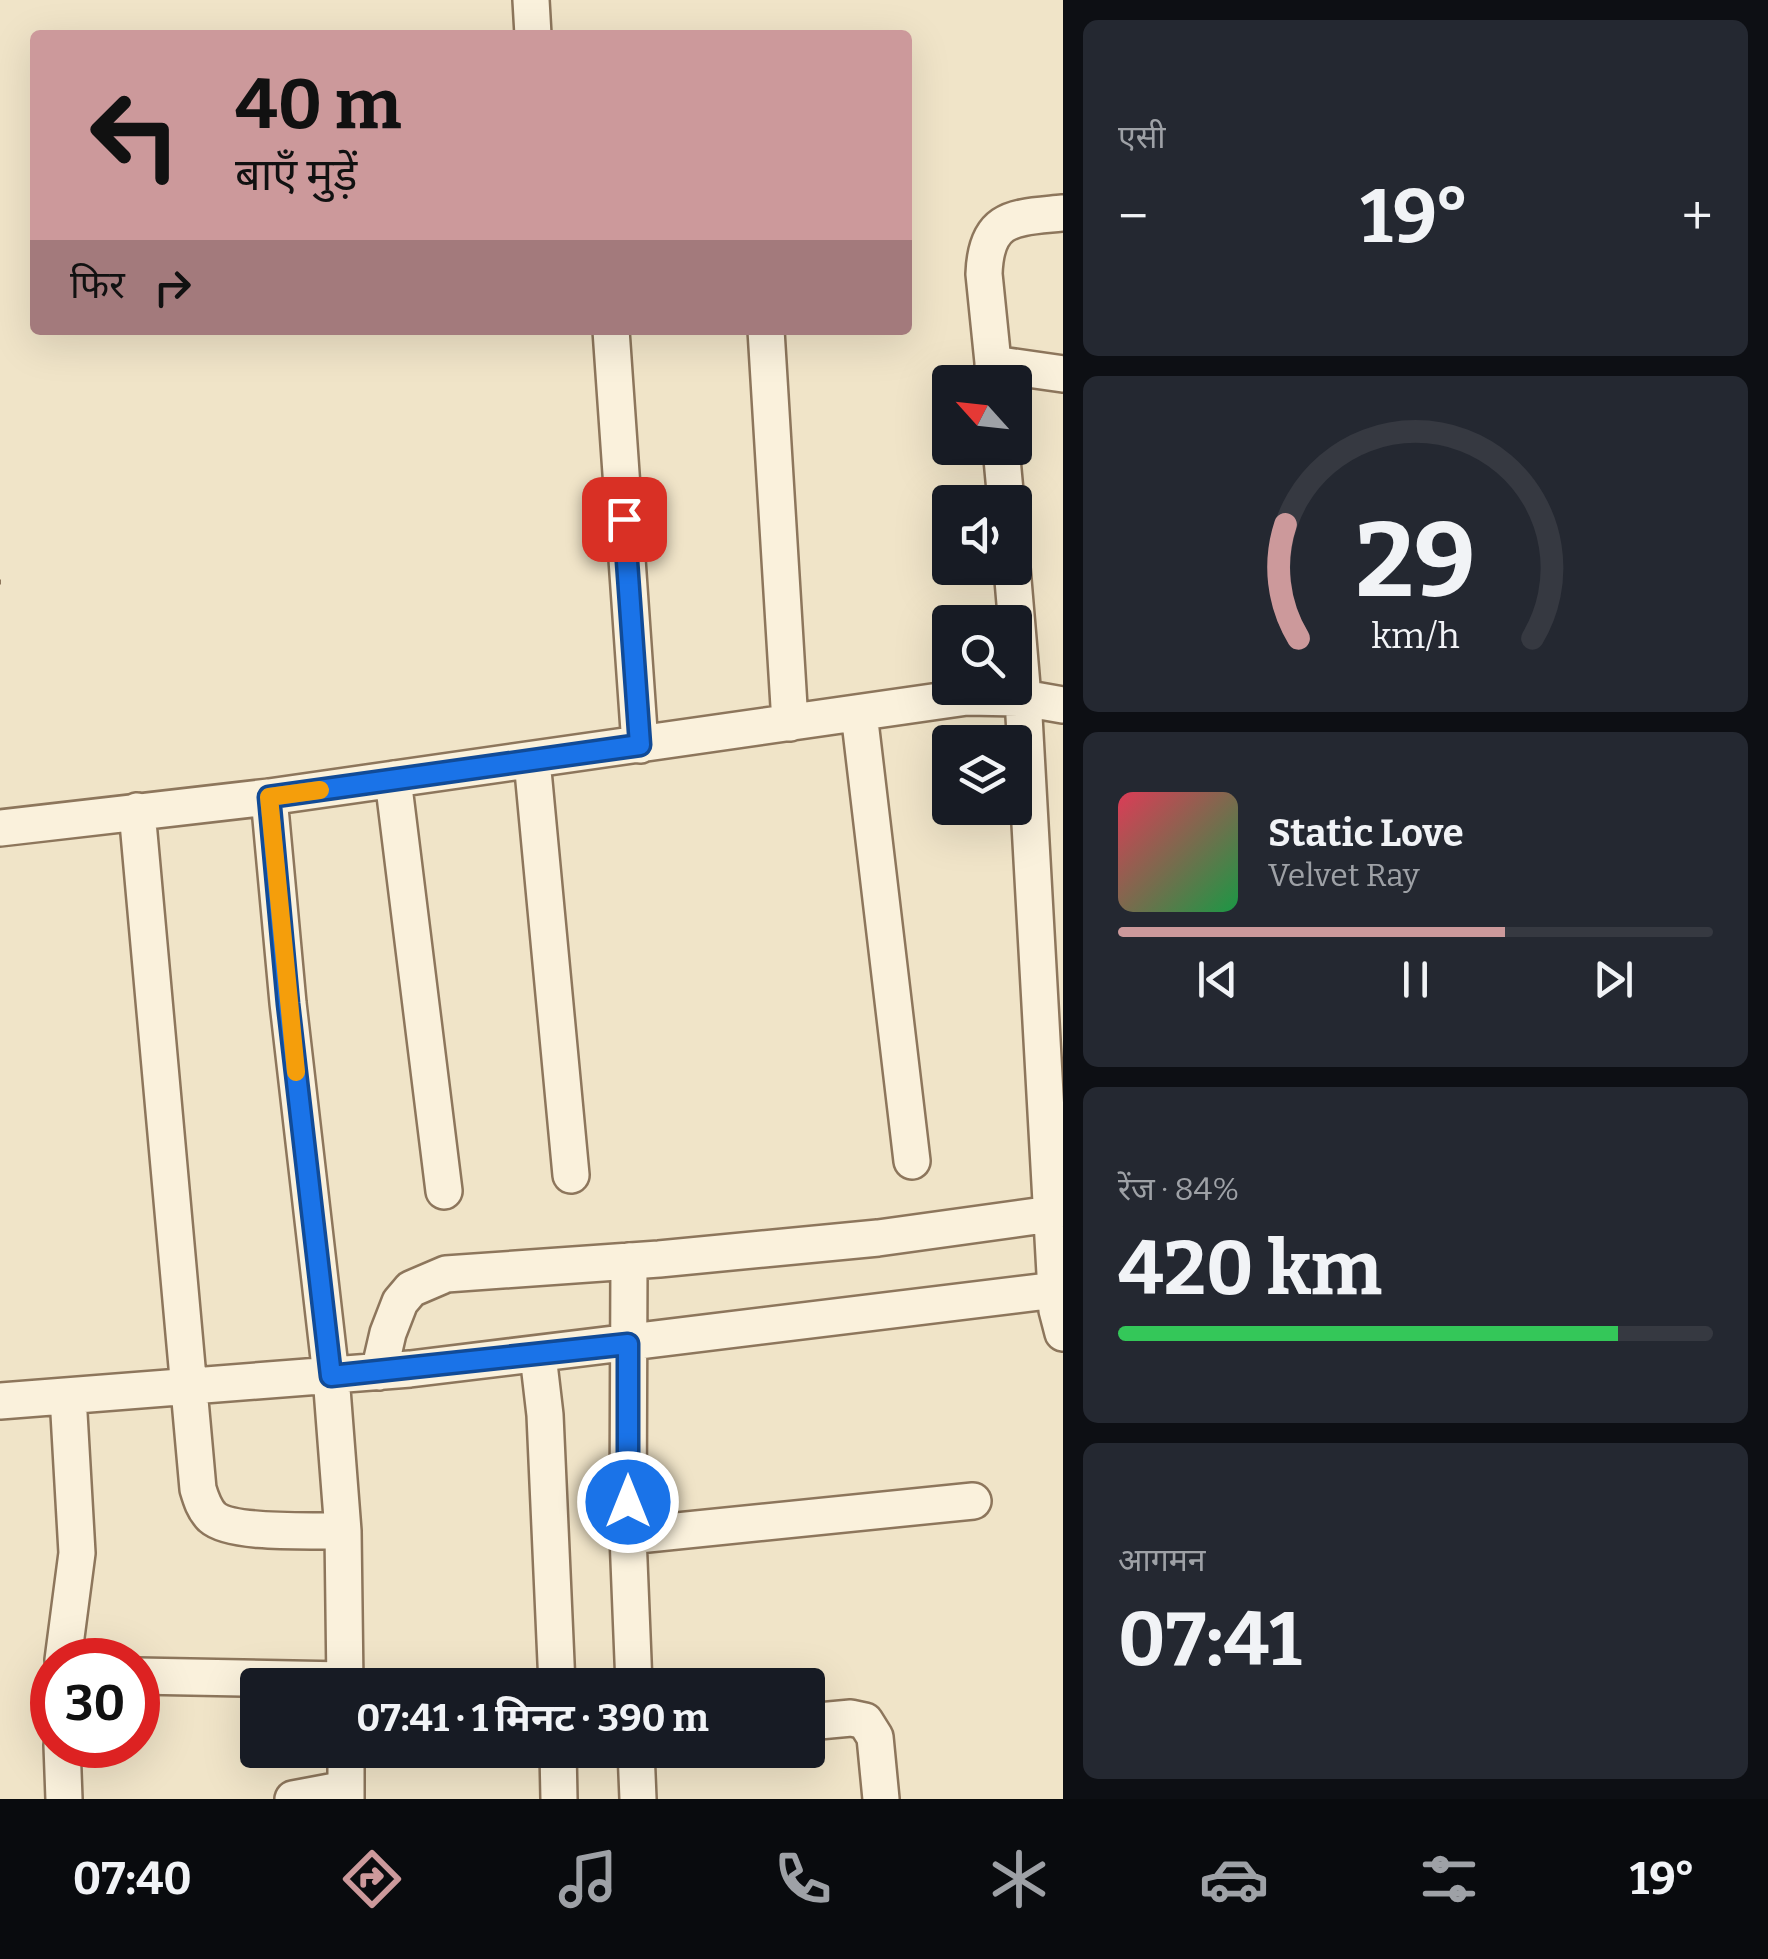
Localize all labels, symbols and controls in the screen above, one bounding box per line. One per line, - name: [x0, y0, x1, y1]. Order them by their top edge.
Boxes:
- text: 40 m: [235, 63, 401, 147]
- icon: left: [70, 70, 200, 200]
- text: एसी: [1118, 118, 1166, 156]
- text: बाएँ मुड़ें: [235, 148, 357, 202]
- text: 19°: [1360, 172, 1470, 262]
- text: −: [1118, 184, 1148, 250]
- text: +: [1682, 184, 1713, 250]
- icon: right: [145, 260, 200, 315]
- text: फिर: [70, 262, 125, 308]
- north arrow: [932, 365, 1032, 465]
- map controls: [932, 365, 1032, 825]
- pin: [582, 477, 667, 562]
- button: sound: [932, 485, 1032, 585]
- icon: arrive: [597, 492, 652, 547]
- text: 29: [1355, 499, 1476, 624]
- button: search: [932, 605, 1032, 705]
- text: km/h: [1371, 615, 1460, 657]
- button: layers: [932, 725, 1032, 825]
- text: Static Love: [1268, 810, 1464, 856]
- text: Velvet Ray: [1268, 856, 1420, 894]
- icon: previous: [1190, 952, 1245, 1007]
- icon: pause: [1388, 952, 1443, 1007]
- icon: next: [1586, 952, 1641, 1007]
- text: रेंज · 84%: [1118, 1170, 1239, 1208]
- text: 420 km: [1118, 1224, 1382, 1314]
- position arrow: [576, 1450, 680, 1554]
- text: आगमन: [1118, 1541, 1206, 1579]
- text: 07:41: [1118, 1595, 1302, 1685]
- speed limit sign: 30: [30, 1638, 160, 1768]
- text: 07:41 · 1 मिनट · 390 m: [356, 1695, 709, 1741]
- icon: directions: [337, 1844, 407, 1914]
- icon: music: [553, 1844, 623, 1914]
- icon: phone: [768, 1844, 838, 1914]
- icon: climate: [984, 1844, 1054, 1914]
- icon: car: [1199, 1844, 1269, 1914]
- icon: filters: [1414, 1844, 1484, 1914]
- text: 07:40: [73, 1852, 192, 1906]
- text: 19°: [1630, 1852, 1695, 1906]

